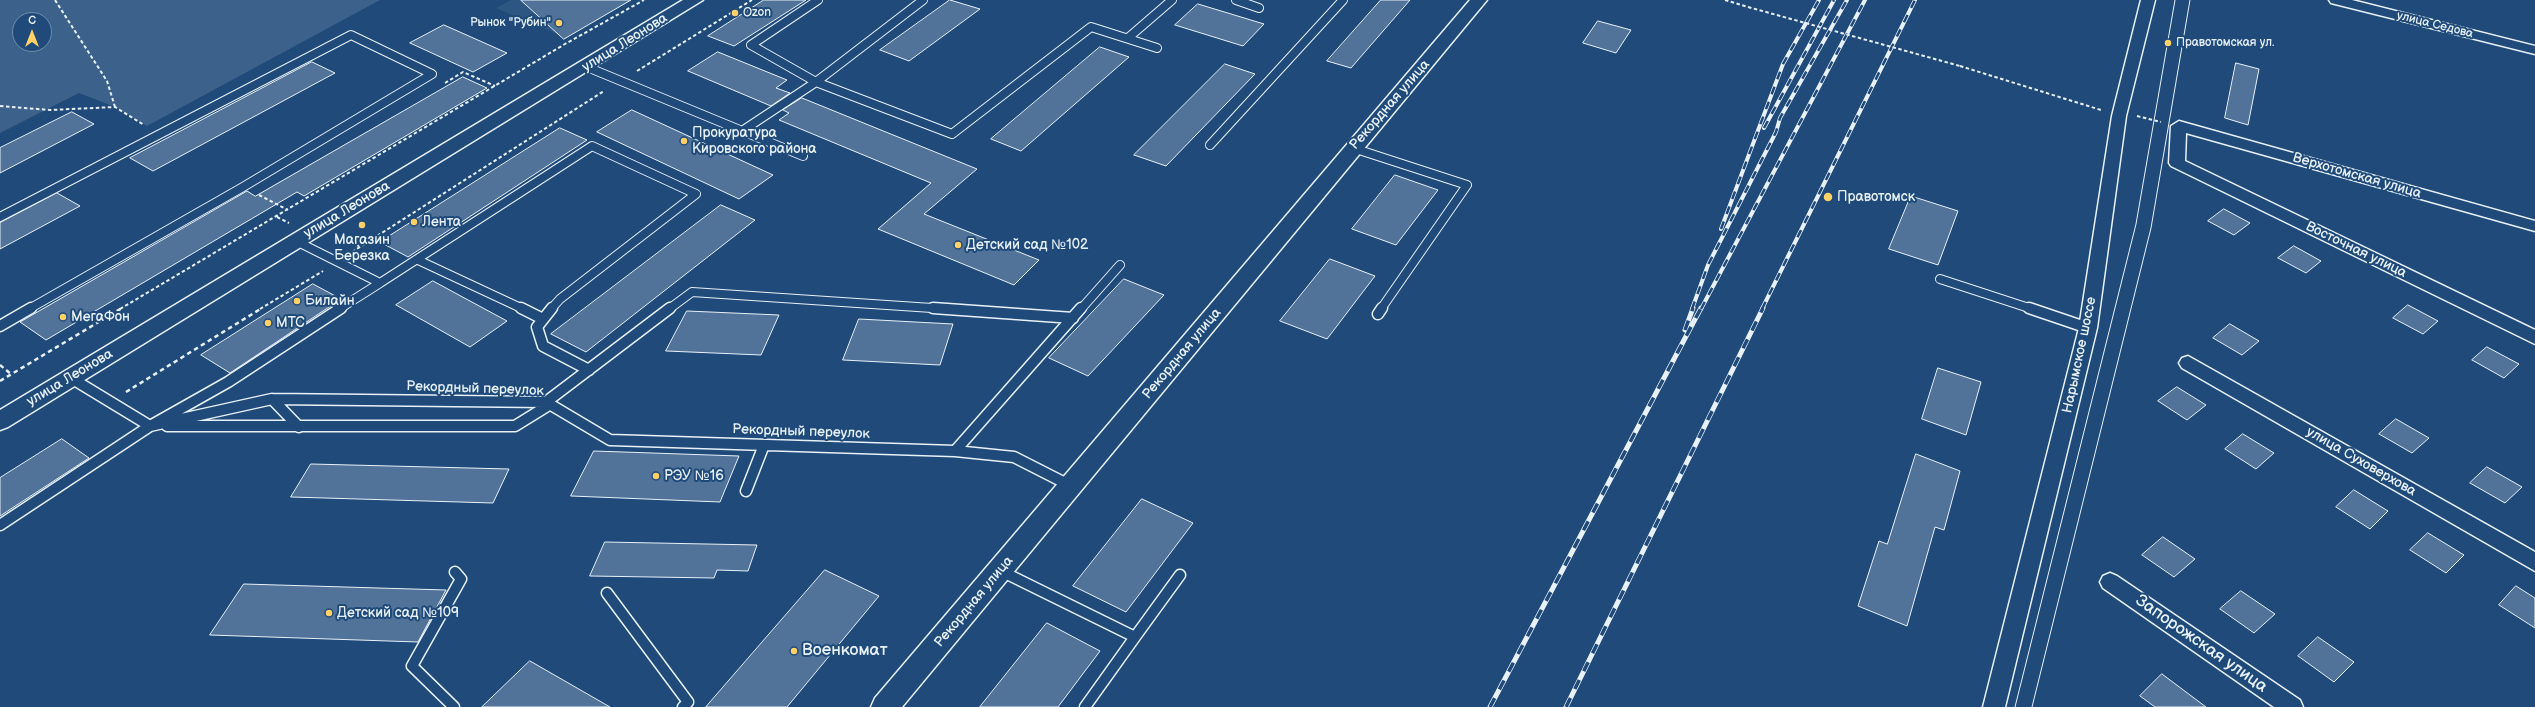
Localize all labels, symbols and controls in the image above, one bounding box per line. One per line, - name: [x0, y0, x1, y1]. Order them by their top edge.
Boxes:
- place label: Ozon: [743, 6, 771, 20]
- marker: Ozon: [730, 8, 740, 18]
- street label: улица Седова: [2395, 9, 2475, 41]
- street label: улица Леонова: [579, 10, 671, 76]
- north arrow: [12, 12, 52, 52]
- text: С: [28, 14, 36, 27]
- place label: Рынок "Рубин": [470, 16, 551, 30]
- marker: Рынок "Рубин": [554, 18, 564, 28]
- place label: Правотомская ул.: [2176, 36, 2274, 50]
- marker: Правотомская ул.: [2163, 38, 2173, 48]
- street label: Рекордная улица: [1346, 57, 1434, 153]
- place label: Прокуратура Кировского района: [692, 125, 817, 158]
- marker: Прокуратура Кировского района: [679, 136, 689, 146]
- street label: Верхотомская улица: [2291, 150, 2423, 202]
- street label: улица Леонова: [301, 178, 393, 242]
- place label: Правотомск: [1837, 189, 1915, 205]
- marker: Правотомск: [1822, 191, 1834, 203]
- place label: Лента: [422, 214, 461, 230]
- marker: Лента: [409, 217, 419, 227]
- street label: Восточная улица: [2303, 218, 2409, 282]
- marker: Магазин Березка: [357, 220, 367, 230]
- place label: Магазин Березка: [334, 232, 390, 264]
- place label: Детский сад №102: [966, 237, 1088, 253]
- marker: Детский сад №102: [953, 240, 963, 250]
- place label: Билайн: [305, 293, 355, 309]
- street label: Нарымское шоссе: [2059, 295, 2101, 415]
- marker: Билайн: [292, 296, 302, 306]
- street label: Рекордная улица: [1139, 305, 1225, 403]
- place label: МегаФон: [71, 309, 130, 325]
- marker: МегаФон: [58, 312, 68, 322]
- place label: МТС: [276, 315, 305, 331]
- marker: МТС: [263, 318, 273, 328]
- street label: улица Леонова: [24, 346, 116, 410]
- street label: Рекордный переулок: [406, 378, 544, 400]
- street label: Рекордный переулок: [732, 421, 870, 443]
- street label: улица Суховерхова: [2303, 424, 2419, 500]
- place label: РЭУ №16: [664, 468, 724, 484]
- marker: РЭУ №16: [651, 471, 661, 481]
- street label: Рекордная улица: [931, 553, 1017, 651]
- street label: Запорожская улица: [2131, 591, 2271, 697]
- place label: Детский сад №109: [337, 605, 459, 621]
- marker: Детский сад №109: [324, 608, 334, 618]
- place label: Военкомат: [802, 641, 888, 661]
- marker: Военкомат: [789, 646, 799, 656]

